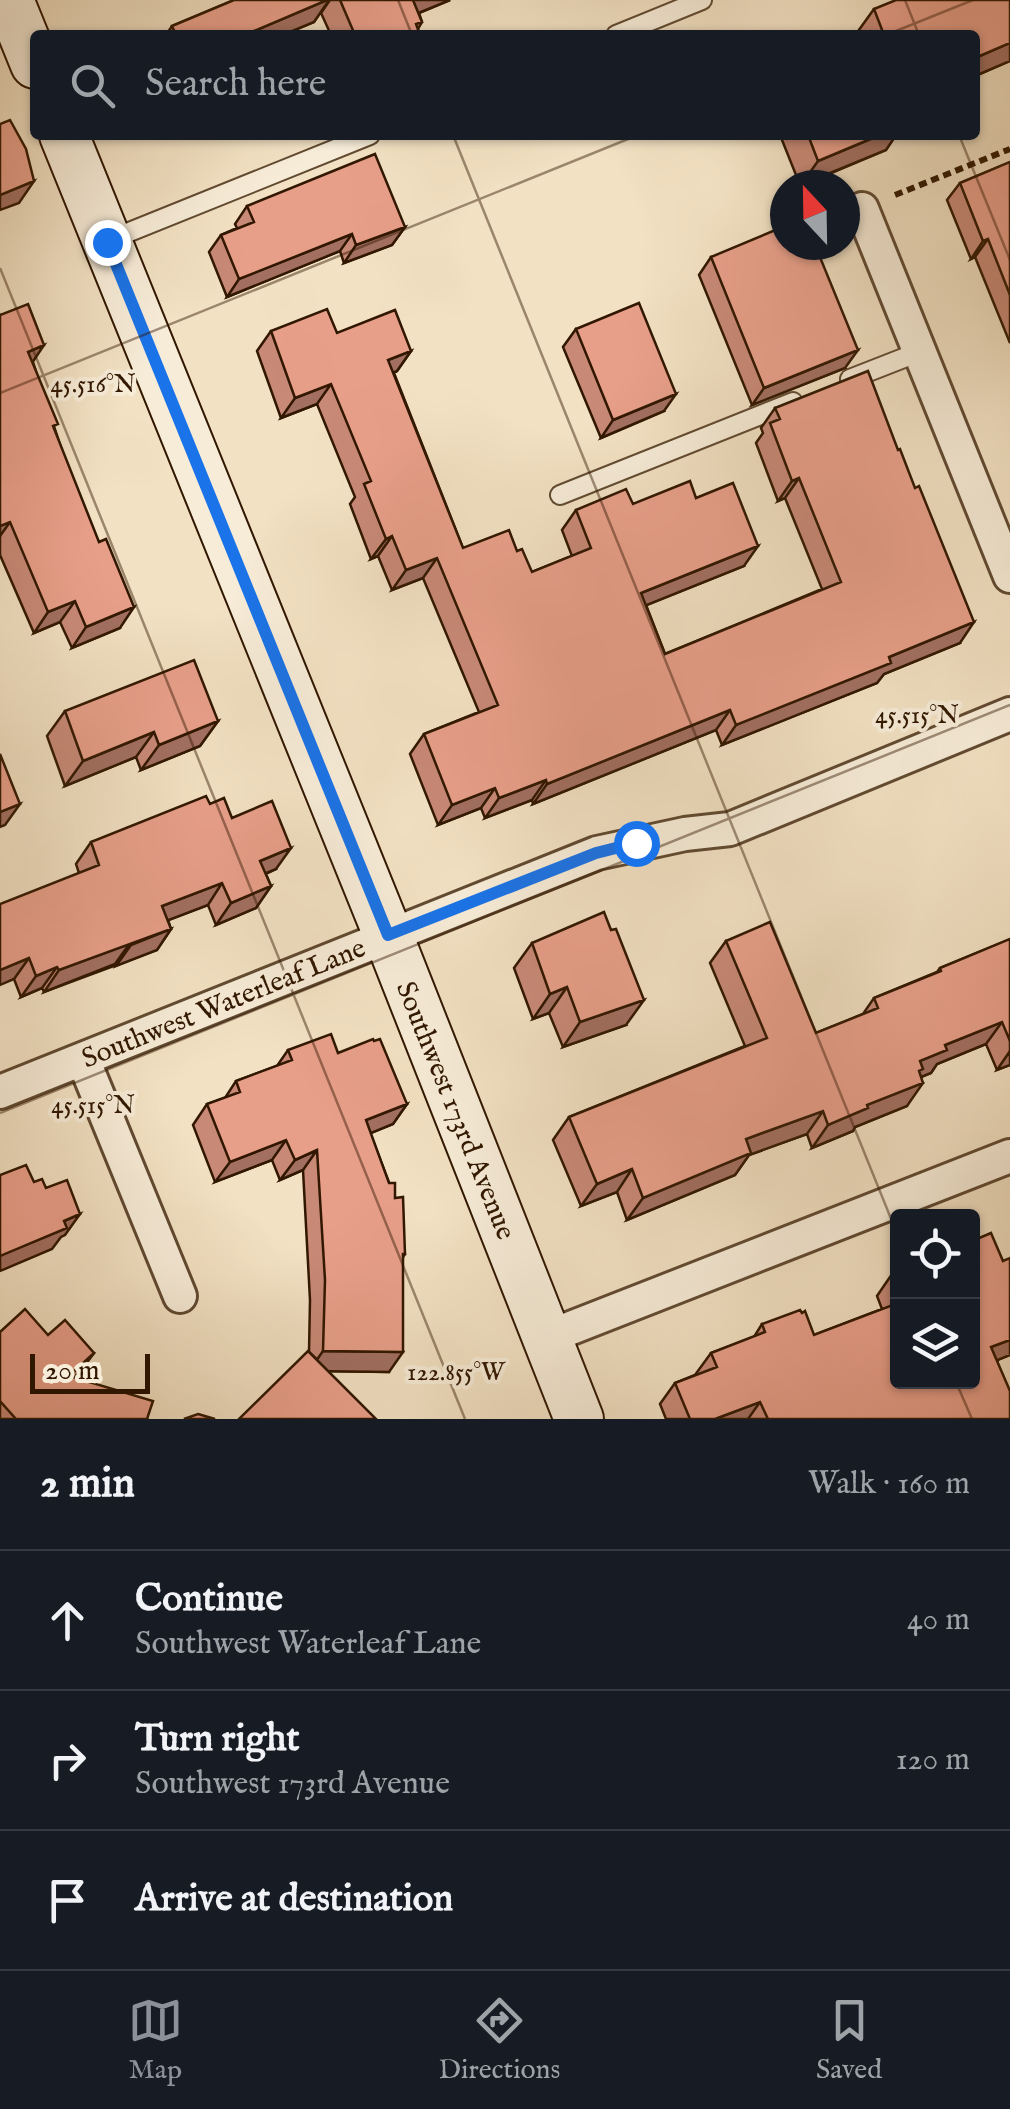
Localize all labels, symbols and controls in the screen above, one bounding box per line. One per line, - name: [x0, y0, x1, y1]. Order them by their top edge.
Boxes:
- search box: [30, 30, 980, 140]
- icon: search: [65, 58, 120, 113]
- text: Search here: [145, 61, 326, 109]
- north arrow: [770, 170, 860, 260]
- route end: [85, 220, 131, 266]
- text: 45.516°N: [50, 369, 136, 401]
- text: 45.515°N: [875, 700, 959, 732]
- route start: [614, 821, 660, 867]
- street label: Southwest Waterleaf Lane: [77, 931, 371, 1077]
- street label: Southwest 173rd Avenue: [387, 977, 523, 1245]
- text: 45.515°N: [51, 1090, 135, 1122]
- map controls: [890, 1209, 980, 1389]
- button: locate: [890, 1209, 980, 1299]
- button: layers: [890, 1299, 980, 1389]
- scale bar: [30, 1349, 150, 1394]
- text: 20 m: [45, 1354, 100, 1389]
- text: 122.855°W: [407, 1357, 506, 1389]
- text: 2 min: [40, 1458, 135, 1511]
- text: Walk · 160 m: [808, 1464, 970, 1505]
- text: Continue: [135, 1576, 283, 1624]
- icon: ahead: [40, 1593, 95, 1648]
- text: 40 m: [907, 1600, 970, 1641]
- text: Southwest Waterleaf Lane: [135, 1624, 481, 1665]
- text: Turn right: [135, 1716, 299, 1764]
- icon: right: [40, 1733, 95, 1788]
- text: 120 m: [896, 1740, 970, 1781]
- text: Southwest 173rd Avenue: [135, 1764, 450, 1805]
- icon: arrive: [40, 1873, 95, 1928]
- text: Arrive at destination: [135, 1876, 453, 1924]
- tab: Map: [128, 1993, 183, 2088]
- tab: Directions: [438, 1993, 560, 2088]
- tab: Saved: [816, 1993, 882, 2088]

